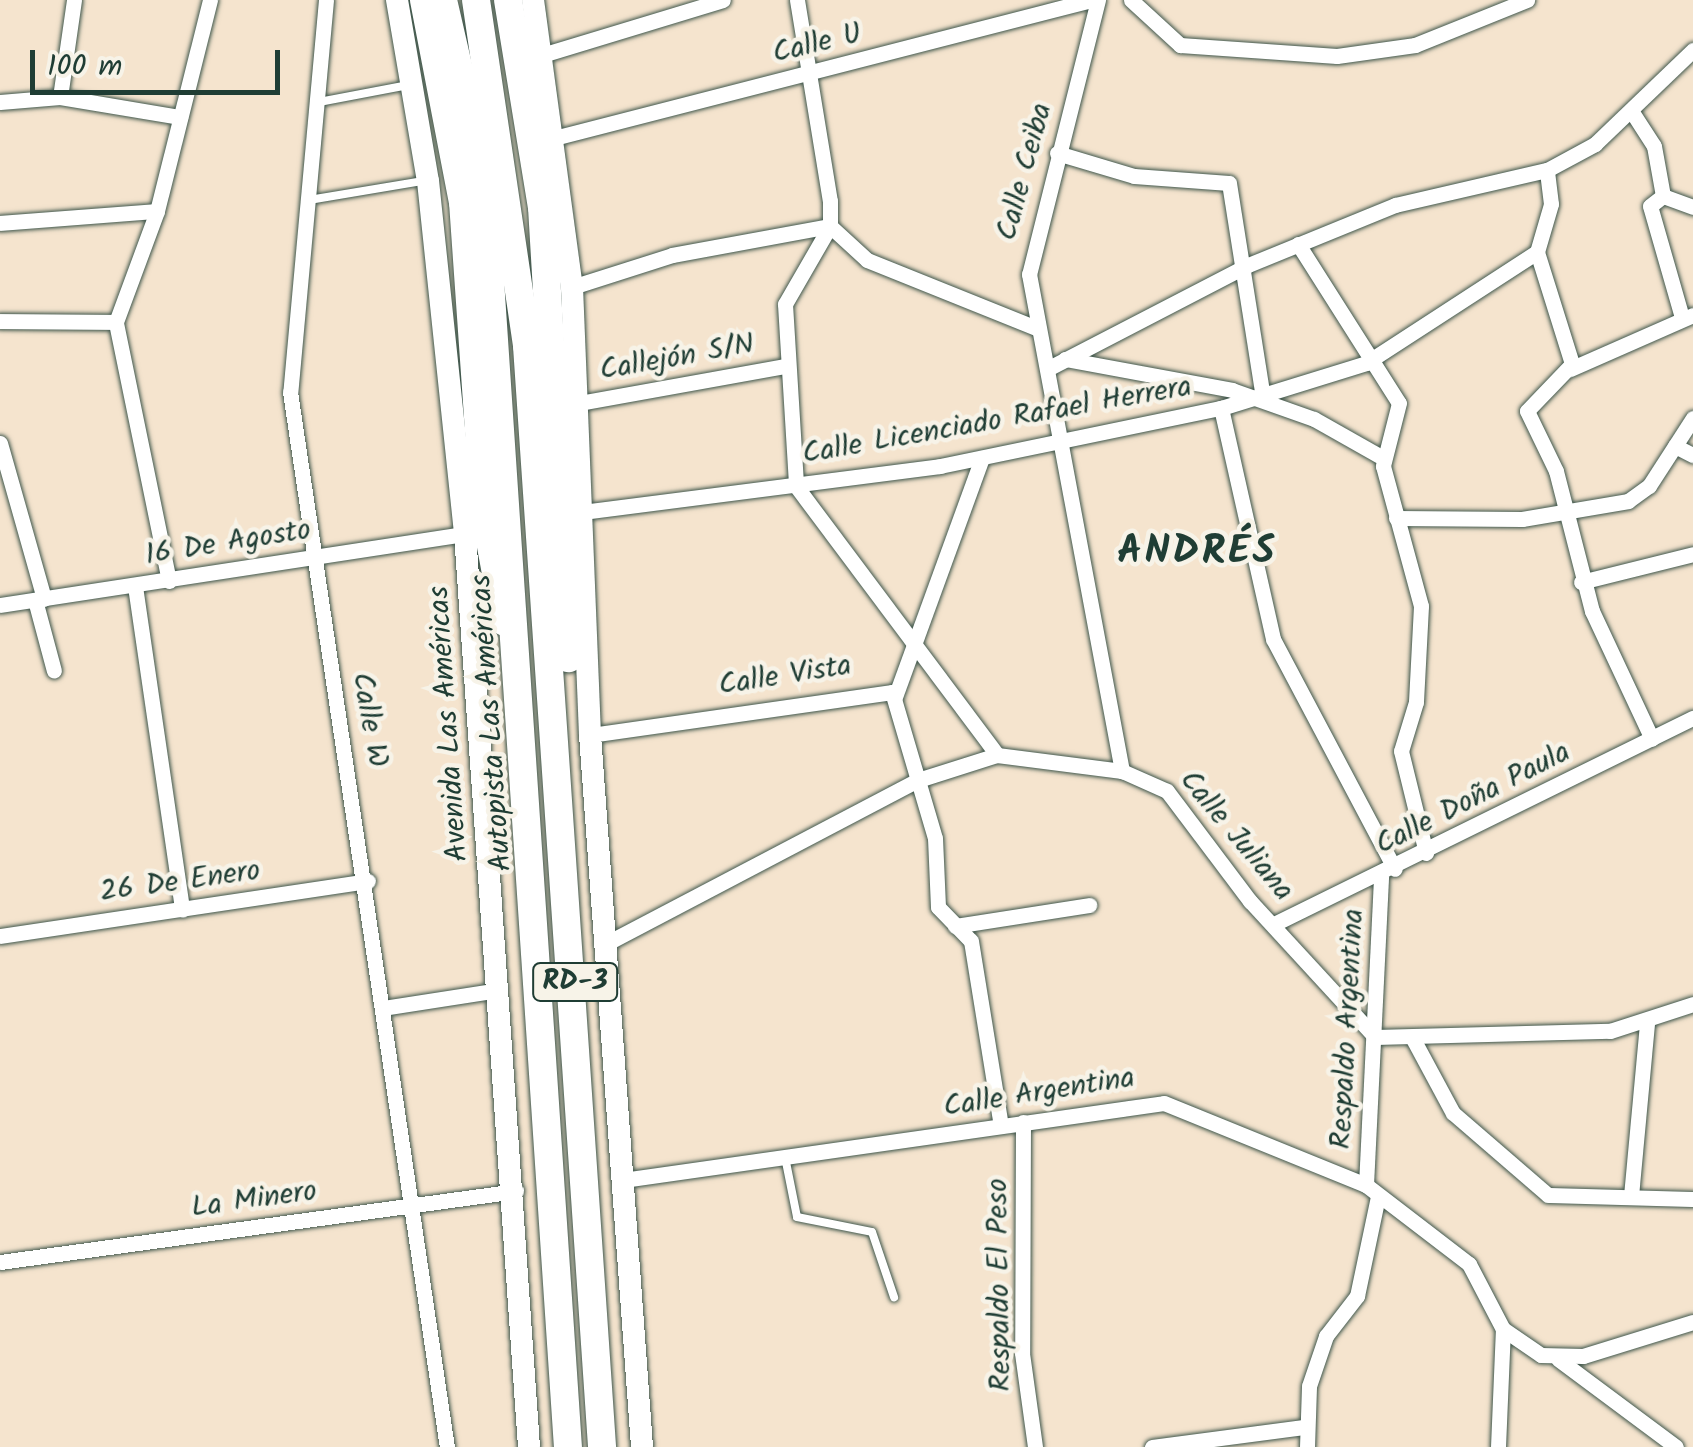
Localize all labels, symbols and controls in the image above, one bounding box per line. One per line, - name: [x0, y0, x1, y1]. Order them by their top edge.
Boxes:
- street label: Calle U: [769, 16, 865, 72]
- scale bar: [35, 30, 285, 92]
- text: 100 m: [47, 43, 122, 91]
- street label: Calle Ceiba: [989, 99, 1061, 245]
- street label: Callejón S/N: [597, 327, 757, 389]
- street label: Calle Licenciado Rafael Herrera: [800, 369, 1194, 473]
- street label: 16 De Agosto: [143, 512, 313, 574]
- district label: ANDRÉS: [1117, 528, 1277, 576]
- street label: Autopista Las Américas: [464, 573, 520, 873]
- street label: Avenida Las Américas: [421, 585, 477, 863]
- street label: Calle Vista: [716, 648, 854, 704]
- street label: Calle W: [343, 670, 395, 770]
- street label: Calle Doña Paula: [1370, 735, 1576, 863]
- street label: Calle Juliana: [1171, 763, 1301, 909]
- street label: 26 De Enero: [97, 853, 263, 911]
- street label: Respaldo Argentina: [1324, 908, 1372, 1150]
- road number: RD-3: [530, 959, 620, 1005]
- street label: Calle Argentina: [941, 1060, 1137, 1126]
- street label: La Minero: [189, 1173, 319, 1227]
- street label: Respaldo El Peso: [980, 1178, 1020, 1392]

